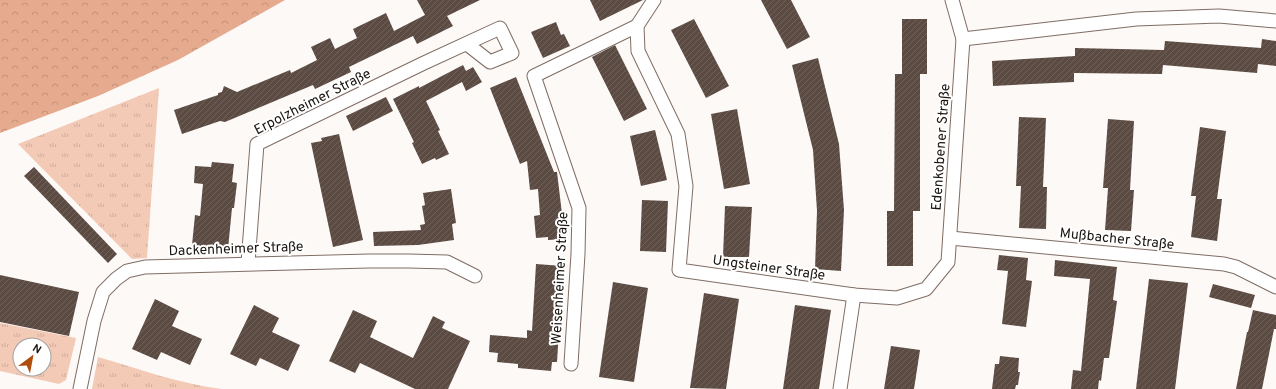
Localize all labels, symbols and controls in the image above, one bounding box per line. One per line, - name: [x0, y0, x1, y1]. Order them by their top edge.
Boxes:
- street label: Erpolzheimer Straße: [251, 66, 374, 139]
- street label: Edenkobener Straße: [929, 83, 954, 211]
- street label: Weisenheimer Straße: [549, 211, 572, 345]
- street label: Mußbacher Straße: [1059, 225, 1175, 254]
- street label: Dackenheimer Straße: [168, 239, 304, 260]
- street label: Ungsteiner Straße: [711, 252, 826, 285]
- north arrow: [12, 337, 52, 377]
- text: N: [30, 341, 44, 357]

